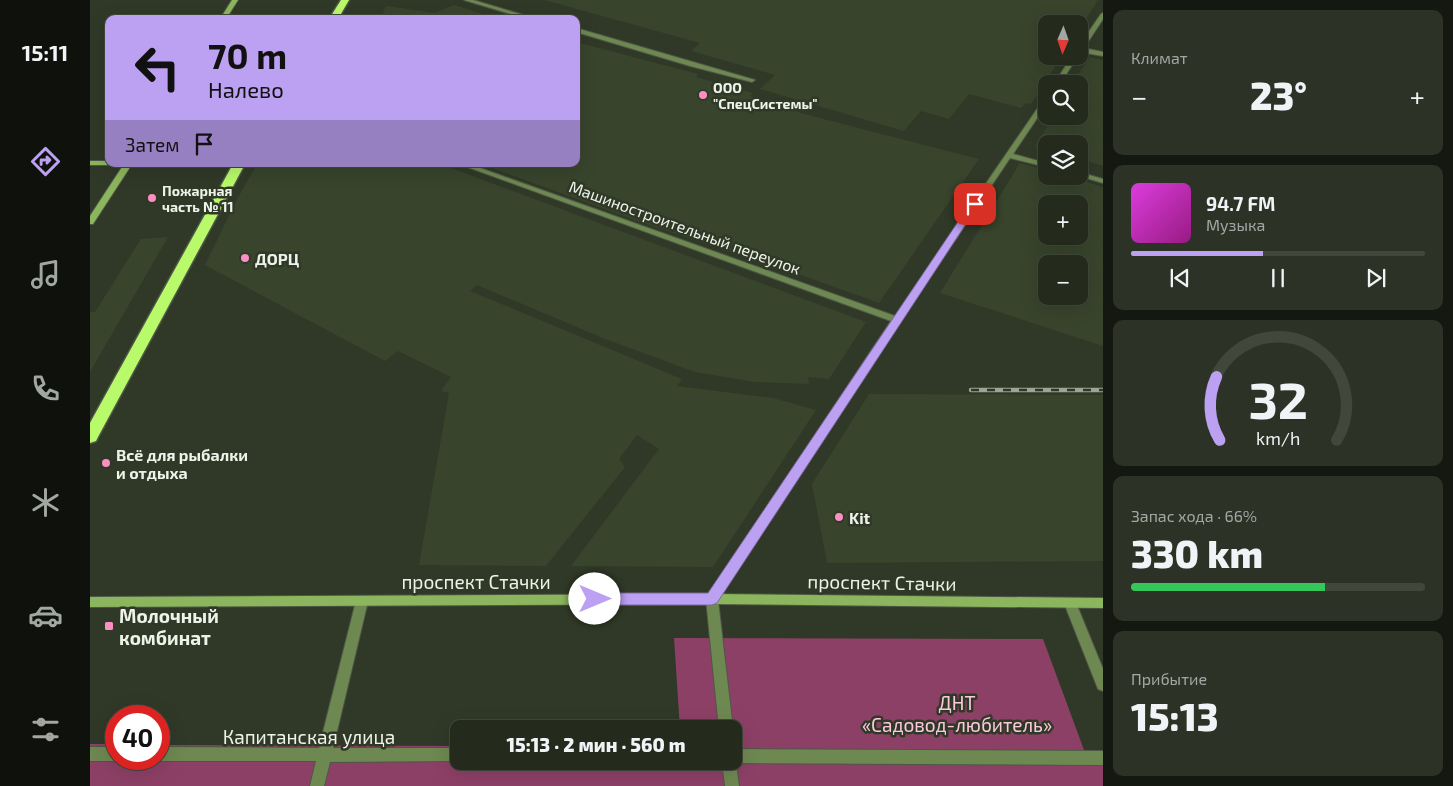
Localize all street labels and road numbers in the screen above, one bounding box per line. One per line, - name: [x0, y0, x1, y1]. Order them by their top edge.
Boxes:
- street label: Машиностроительный переулок: [566, 176, 804, 279]
- street label: проспект Стачки: [807, 569, 957, 595]
- street label: проспект Стачки: [401, 570, 551, 593]
- street label: Капитанская улица: [223, 725, 395, 749]

